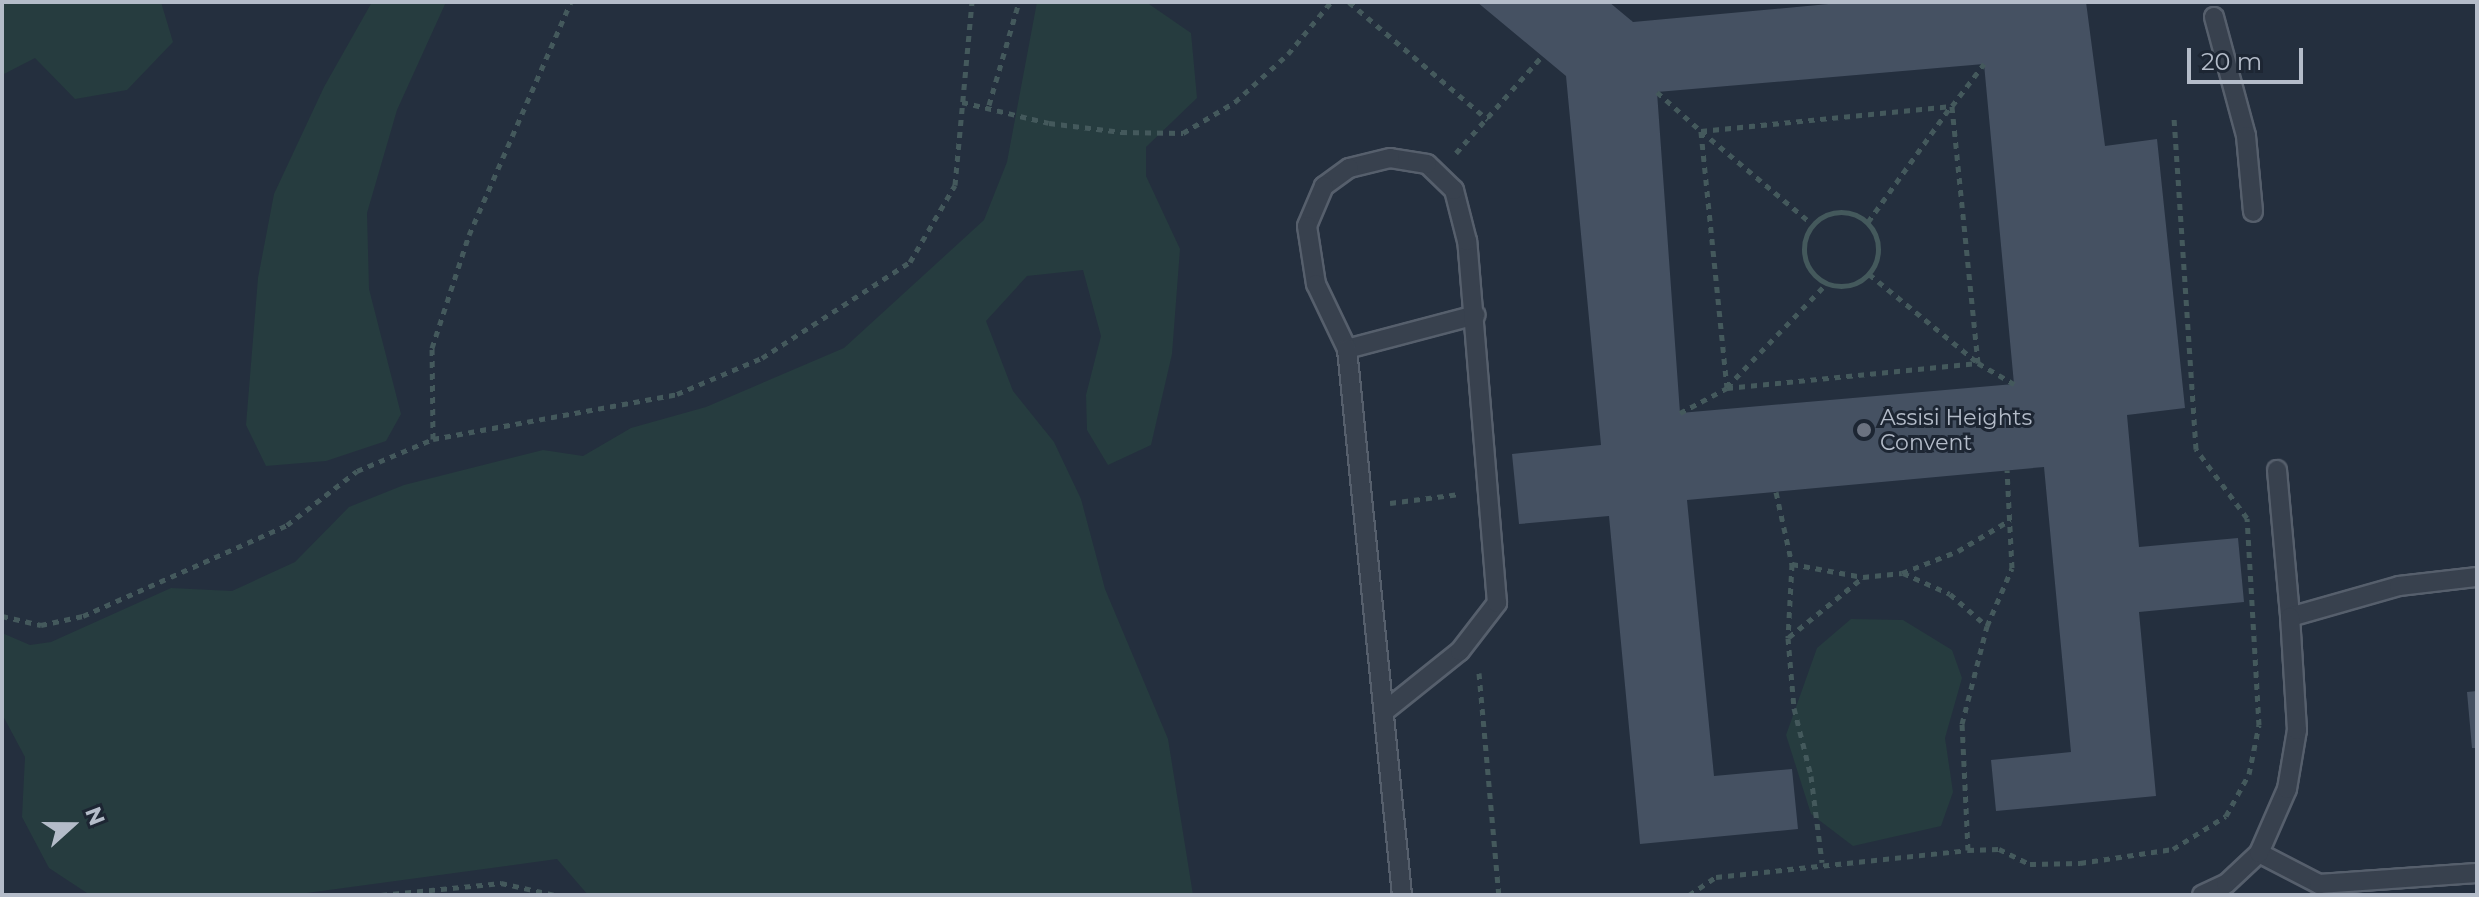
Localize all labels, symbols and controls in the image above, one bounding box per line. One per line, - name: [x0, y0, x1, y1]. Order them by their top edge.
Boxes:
- scale bar: [2191, 32, 2307, 82]
- text: 20 m: [2201, 47, 2262, 76]
- place label: Assisi Heights Convent: [1880, 404, 2032, 456]
- marker: Assisi Heights Convent: [1855, 421, 1873, 439]
- north arrow: [32, 785, 112, 865]
- text: N: [79, 803, 111, 829]

